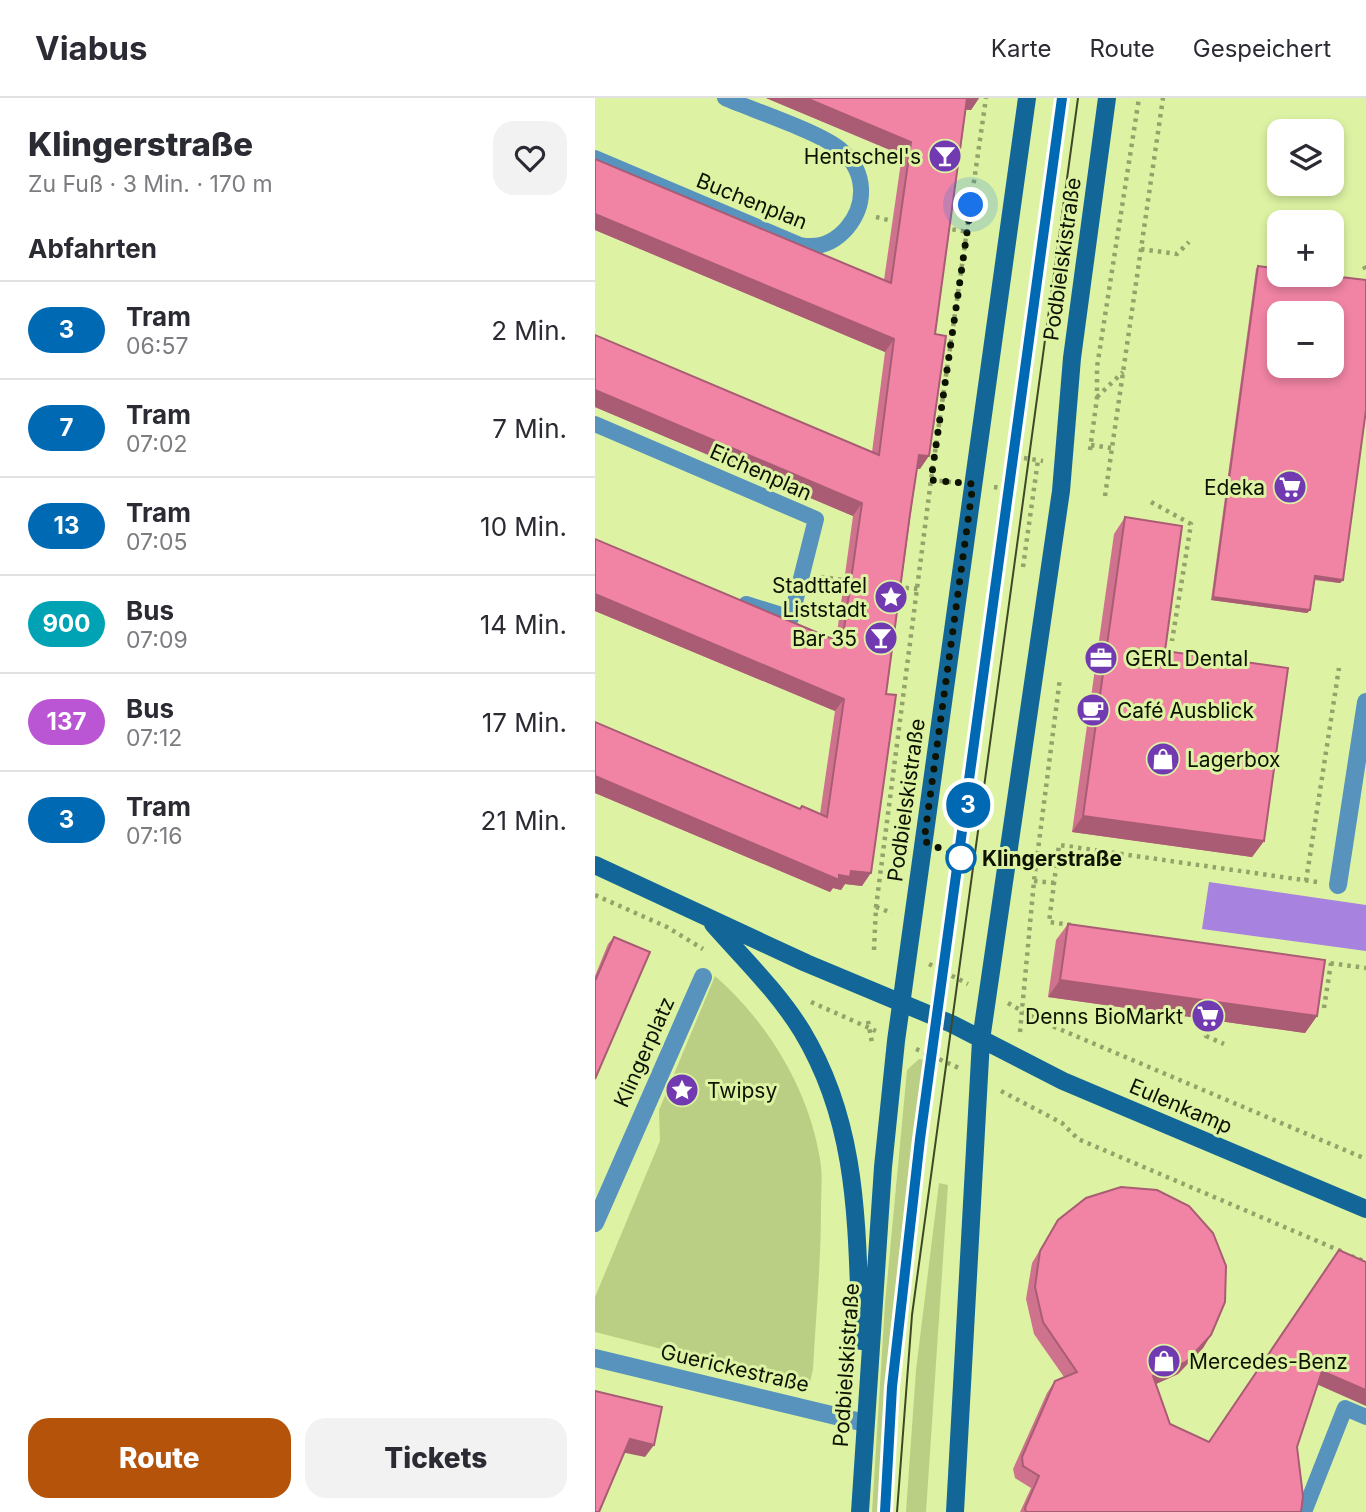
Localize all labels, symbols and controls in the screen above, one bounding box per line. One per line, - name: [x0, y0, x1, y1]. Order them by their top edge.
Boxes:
- text: Viabus: [35, 28, 148, 68]
- text: Karte: [991, 34, 1051, 63]
- text: Route: [1089, 34, 1155, 63]
- text: Gespeichert: [1193, 34, 1331, 63]
- map controls: [1267, 119, 1344, 378]
- button: layers: [1267, 119, 1344, 196]
- button: heart: [493, 121, 567, 195]
- text: Klingerstraße: [28, 124, 253, 164]
- bar icon: Hentschel's: [926, 137, 964, 175]
- place label: Hentschel's: [804, 144, 921, 169]
- street label: Buchenplan: [693, 167, 811, 235]
- text: Zu Fuß · 3 Min. · 170 m: [28, 170, 273, 198]
- street label: Podbielskistraße: [1038, 176, 1086, 342]
- your location: [953, 187, 988, 222]
- button: +: [1267, 210, 1344, 287]
- text: Abfahrten: [28, 233, 157, 264]
- text: Tram: [126, 301, 191, 332]
- button: −: [1267, 301, 1344, 378]
- text: 3: [59, 315, 74, 344]
- text: 2 Min.: [491, 315, 567, 346]
- text: 06:57: [126, 332, 188, 360]
- text: Tram: [126, 399, 191, 430]
- text: 7: [60, 413, 73, 442]
- text: 7 Min.: [492, 413, 567, 444]
- text: 07:02: [126, 430, 187, 458]
- street label: Eichenplan: [706, 438, 816, 506]
- supermarket icon: Edeka: [1271, 468, 1309, 506]
- place label: Edeka: [1204, 475, 1265, 500]
- text: Tram: [126, 497, 191, 528]
- text: 13: [54, 511, 79, 540]
- text: 10 Min.: [480, 511, 567, 542]
- text: 07:05: [126, 528, 187, 556]
- place label: Stadttafel Liststadt: [772, 573, 867, 622]
- place icon: Stadttafel Liststadt: [872, 578, 910, 616]
- text: Bus: [126, 595, 174, 626]
- text: 900: [43, 609, 90, 638]
- text: 14 Min.: [480, 609, 567, 640]
- bar icon: Bar 35: [862, 619, 900, 657]
- text: 07:09: [126, 626, 188, 654]
- place label: Bar 35: [792, 626, 857, 651]
- office icon: GERL Dental: [1082, 639, 1120, 677]
- place label: GERL Dental: [1125, 646, 1248, 671]
- cafe icon: Café Ausblick: [1074, 691, 1112, 729]
- text: Bus: [126, 693, 174, 724]
- place label: Café Ausblick: [1117, 698, 1254, 723]
- text: 137: [47, 707, 86, 736]
- text: 17 Min.: [482, 707, 567, 738]
- street label: Podbielskistraße: [882, 717, 930, 883]
- text: 07:12: [126, 724, 182, 752]
- shop icon: Lagerbox: [1144, 740, 1182, 778]
- place label: Lagerbox: [1187, 747, 1280, 772]
- line badge: 3: [945, 782, 991, 828]
- text: 3: [960, 790, 976, 819]
- text: Tram: [126, 791, 191, 822]
- text: 3: [59, 805, 74, 834]
- text: 21 Min.: [481, 805, 567, 836]
- text: 07:16: [126, 822, 183, 850]
- marker: Klingerstraße: [946, 843, 976, 873]
- place label: Klingerstraße: [982, 846, 1122, 871]
- street label: Klingerplatz: [609, 993, 679, 1111]
- supermarket icon: Denns BioMarkt: [1189, 997, 1227, 1035]
- place label: Denns BioMarkt: [1025, 1004, 1183, 1029]
- place icon: Twipsy: [663, 1071, 701, 1109]
- street label: Eulenkamp: [1126, 1073, 1236, 1139]
- place label: Twipsy: [707, 1078, 777, 1103]
- street label: Podbielskistraße: [828, 1282, 864, 1448]
- street label: Guerickestraße: [658, 1339, 812, 1397]
- shop icon: Mercedes-Benz: [1145, 1342, 1183, 1380]
- place label: Mercedes-Benz: [1189, 1349, 1348, 1374]
- button: Route: [28, 1418, 291, 1498]
- button: Tickets: [305, 1418, 567, 1498]

